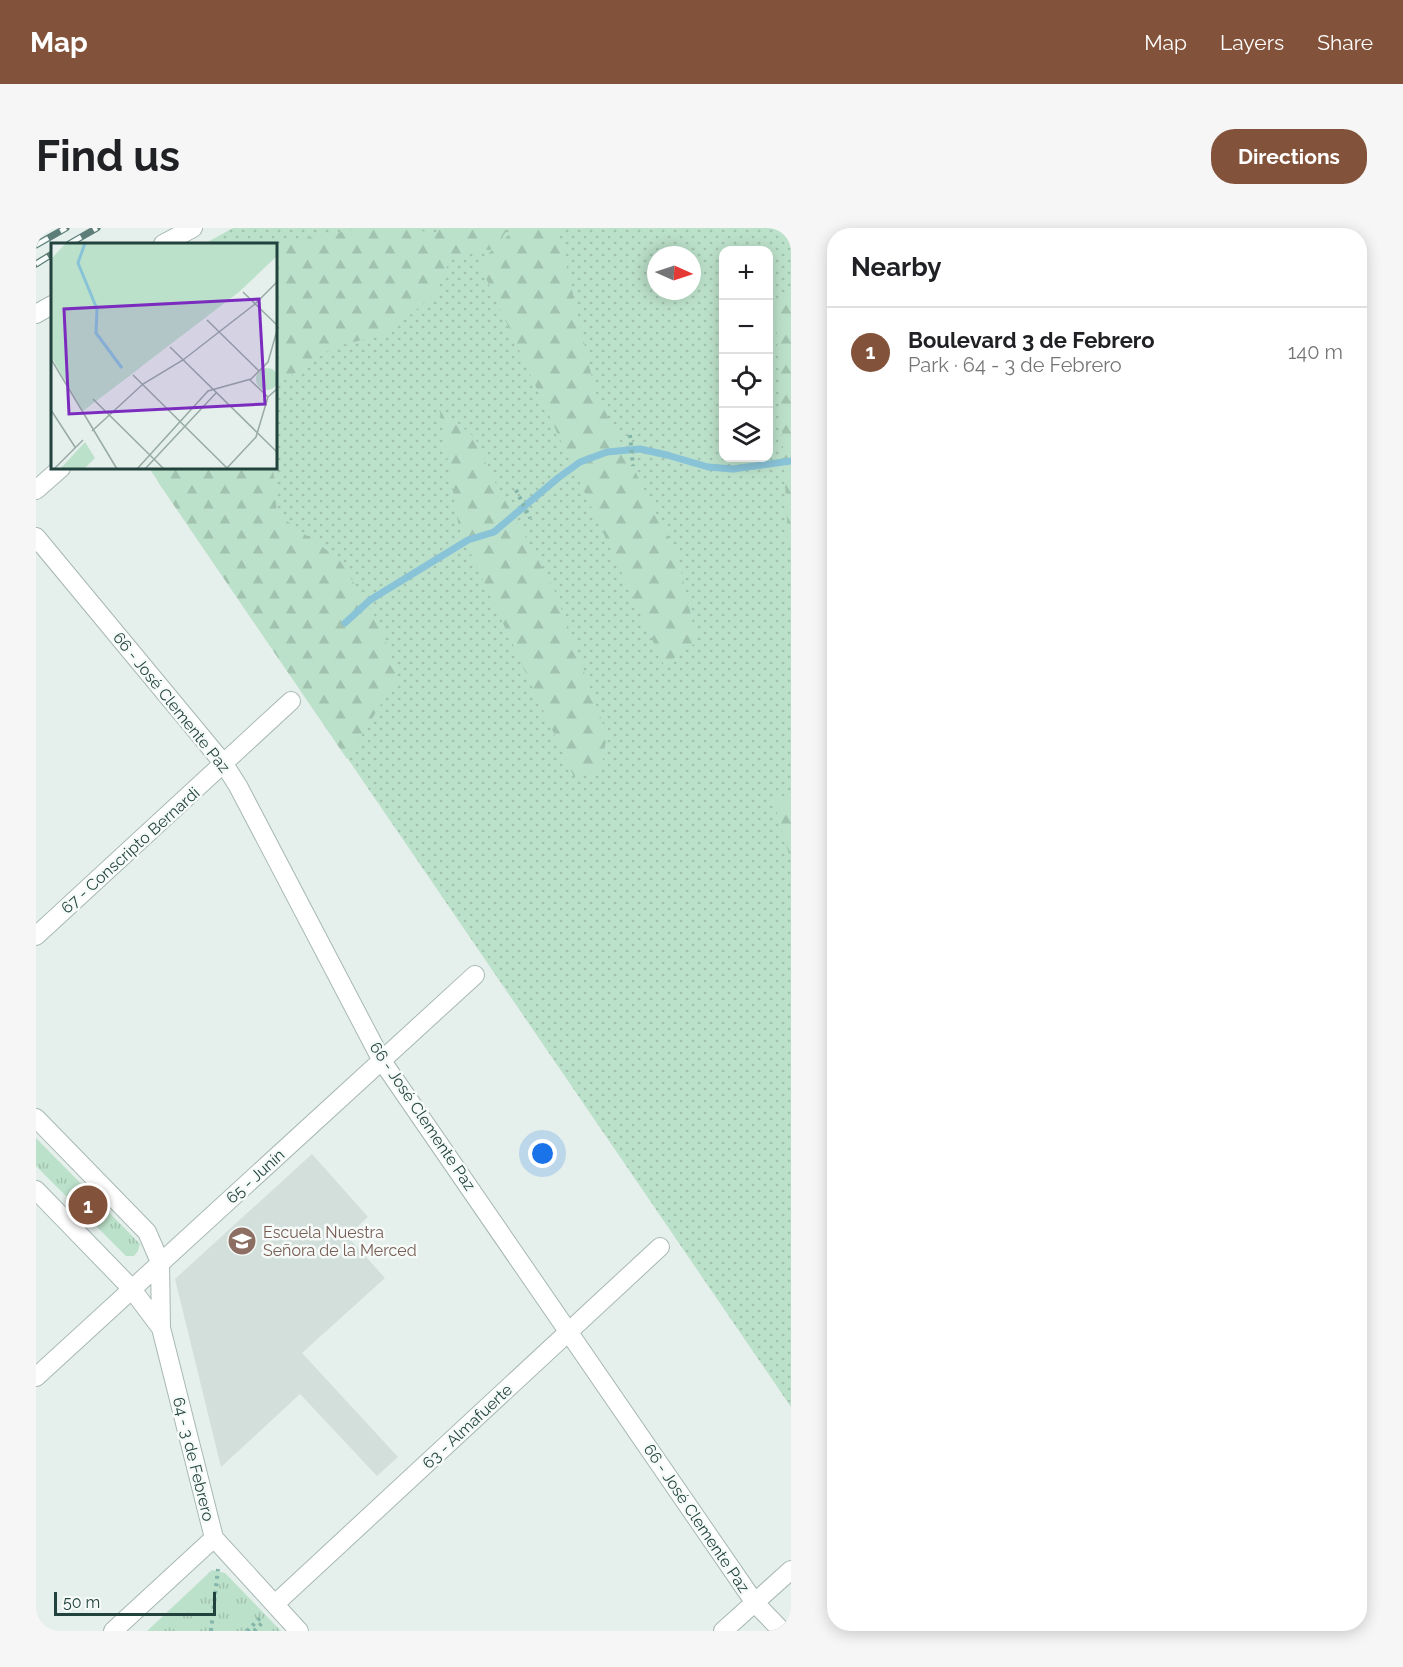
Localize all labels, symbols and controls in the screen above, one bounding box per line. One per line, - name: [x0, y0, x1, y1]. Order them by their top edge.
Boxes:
- text: Map: [30, 26, 88, 59]
- text: Map: [1144, 30, 1187, 55]
- text: Layers: [1220, 30, 1284, 55]
- text: Share: [1317, 30, 1373, 55]
- button: Directions: [1211, 129, 1367, 184]
- text: Find us: [36, 132, 180, 181]
- inset map: [51, 243, 278, 470]
- north arrow: [647, 246, 701, 300]
- map controls: [719, 246, 773, 462]
- button: +: [719, 246, 773, 300]
- text: Nearby: [851, 252, 941, 282]
- button: −: [719, 300, 773, 354]
- text: Boulevard 3 de Febrero: [908, 327, 1155, 353]
- text: 1: [866, 340, 875, 364]
- text: 140 m: [1288, 340, 1343, 364]
- text: Park · 64 - 3 de Febrero: [908, 353, 1122, 377]
- button: locate: [719, 354, 773, 408]
- button: layers: [719, 408, 773, 462]
- street label: 66 - José Clemente Paz: [109, 628, 234, 776]
- street label: 67 - Conscripto Bernardi: [57, 783, 203, 918]
- street label: 66 - José Clemente Paz: [366, 1038, 480, 1194]
- your location: [528, 1139, 557, 1168]
- street label: 65 - Junín: [222, 1145, 288, 1208]
- pin: 1: [68, 1182, 108, 1228]
- place label: Escuela Nuestra Señora de la Merced: [263, 1223, 417, 1260]
- school or university icon: Escuela Nuestra Señora de la Merced: [226, 1225, 258, 1257]
- street label: 63 - Almafuerte: [419, 1380, 516, 1473]
- street label: 64 - 3 de Febrero: [169, 1395, 218, 1523]
- street label: 66 - José Clemente Paz: [640, 1440, 754, 1596]
- scale bar: [54, 1589, 216, 1616]
- text: 50 m: [63, 1593, 100, 1612]

